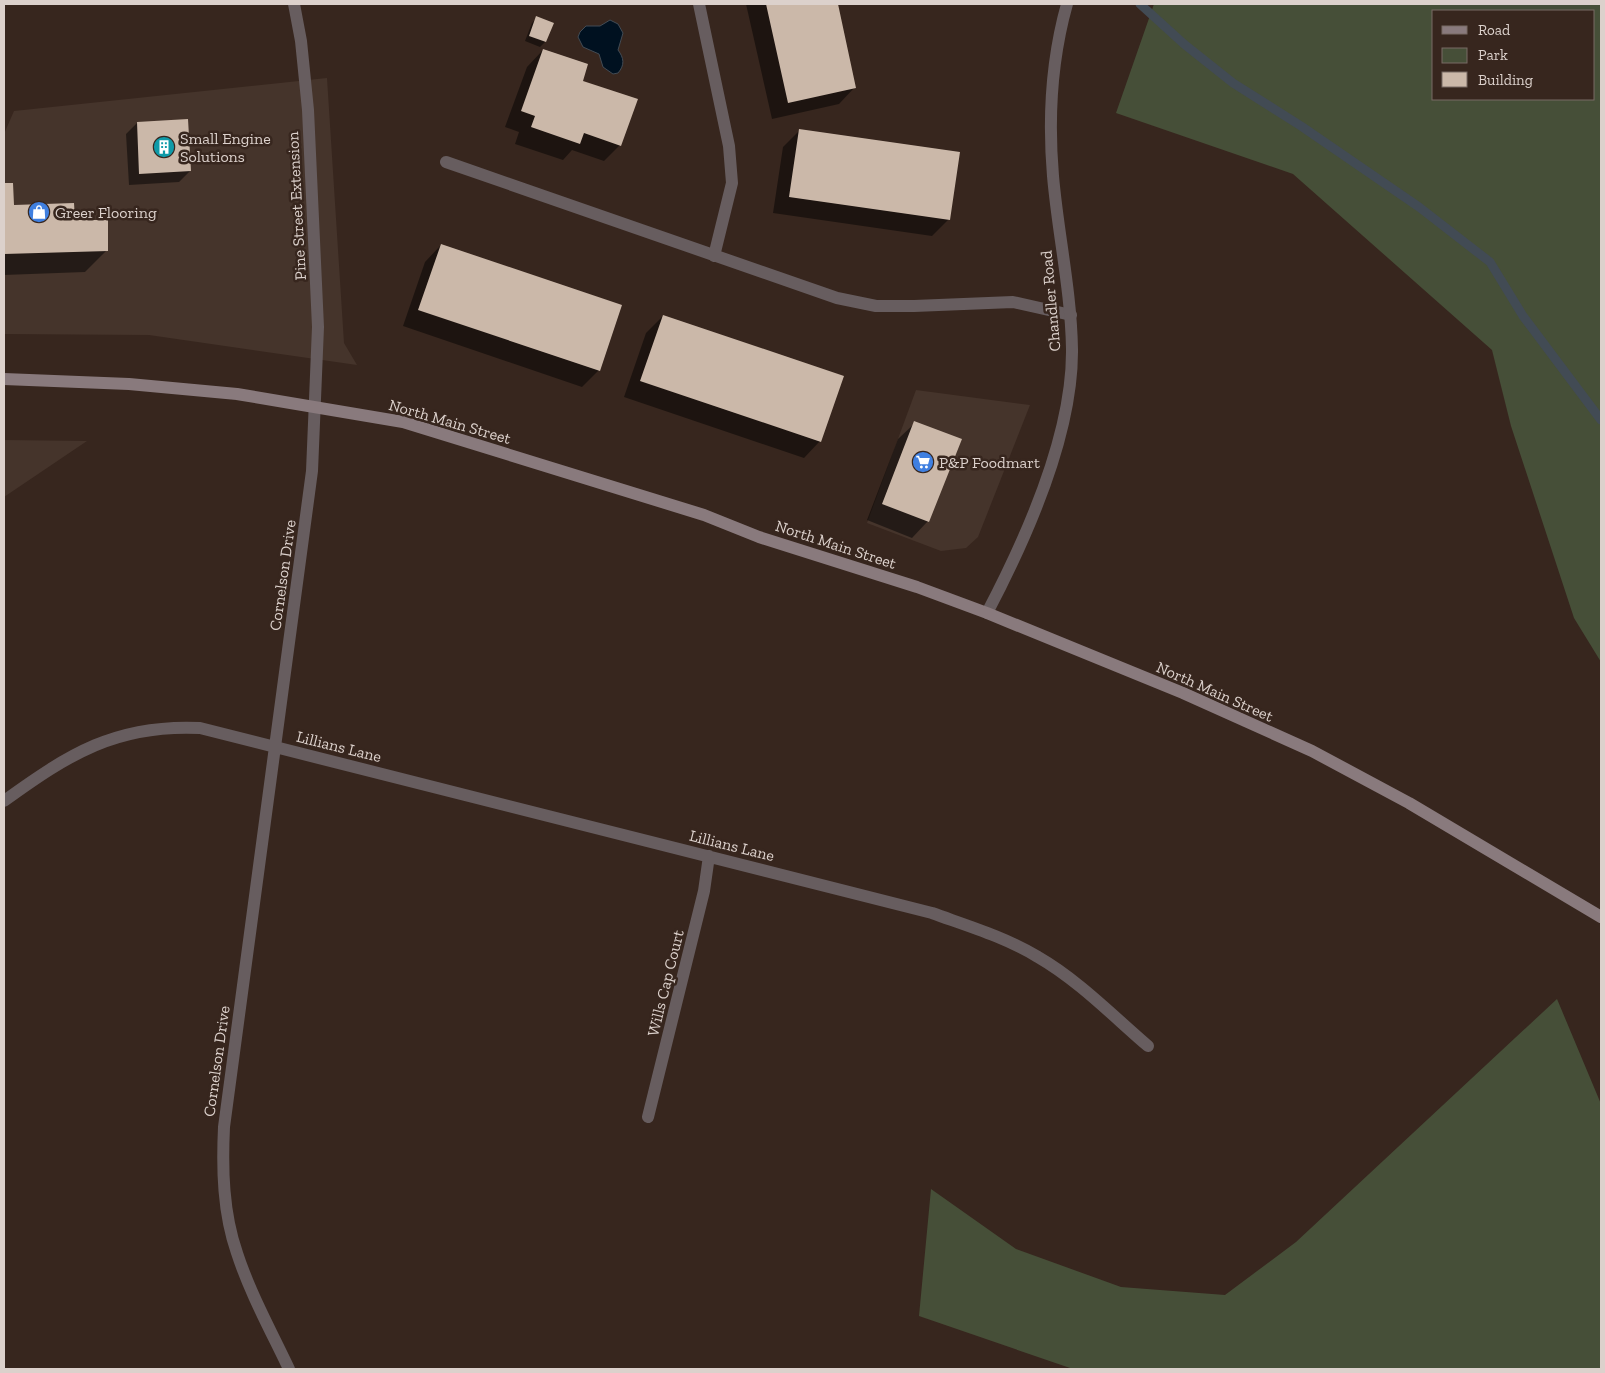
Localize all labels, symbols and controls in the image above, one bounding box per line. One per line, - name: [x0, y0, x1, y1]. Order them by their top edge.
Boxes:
- legend: [1432, 10, 1595, 100]
- text: Road: [1478, 21, 1511, 39]
- text: Park: [1478, 46, 1508, 64]
- text: Building: [1478, 71, 1533, 89]
- place label: Small Engine Solutions: [180, 129, 271, 166]
- street label: Pine Street Extension: [283, 130, 310, 281]
- building icon: Small Engine Solutions: [152, 135, 176, 159]
- shop icon: Greer Flooring: [27, 200, 51, 224]
- place label: Greer Flooring: [55, 203, 157, 222]
- street label: Chandler Road: [1037, 249, 1064, 352]
- street label: North Main Street: [387, 395, 513, 448]
- supermarket icon: P&P Foodmart: [911, 450, 935, 474]
- place label: P&P Foodmart: [939, 453, 1040, 472]
- street label: North Main Street: [773, 516, 899, 573]
- street label: Cornelson Drive: [265, 518, 300, 632]
- street label: North Main Street: [1153, 657, 1276, 726]
- street label: Lillians Lane: [294, 727, 383, 766]
- street label: Lillians Lane: [687, 826, 776, 865]
- street label: Wills Cap Court: [643, 928, 688, 1038]
- street label: Cornelson Drive: [199, 1004, 234, 1118]

